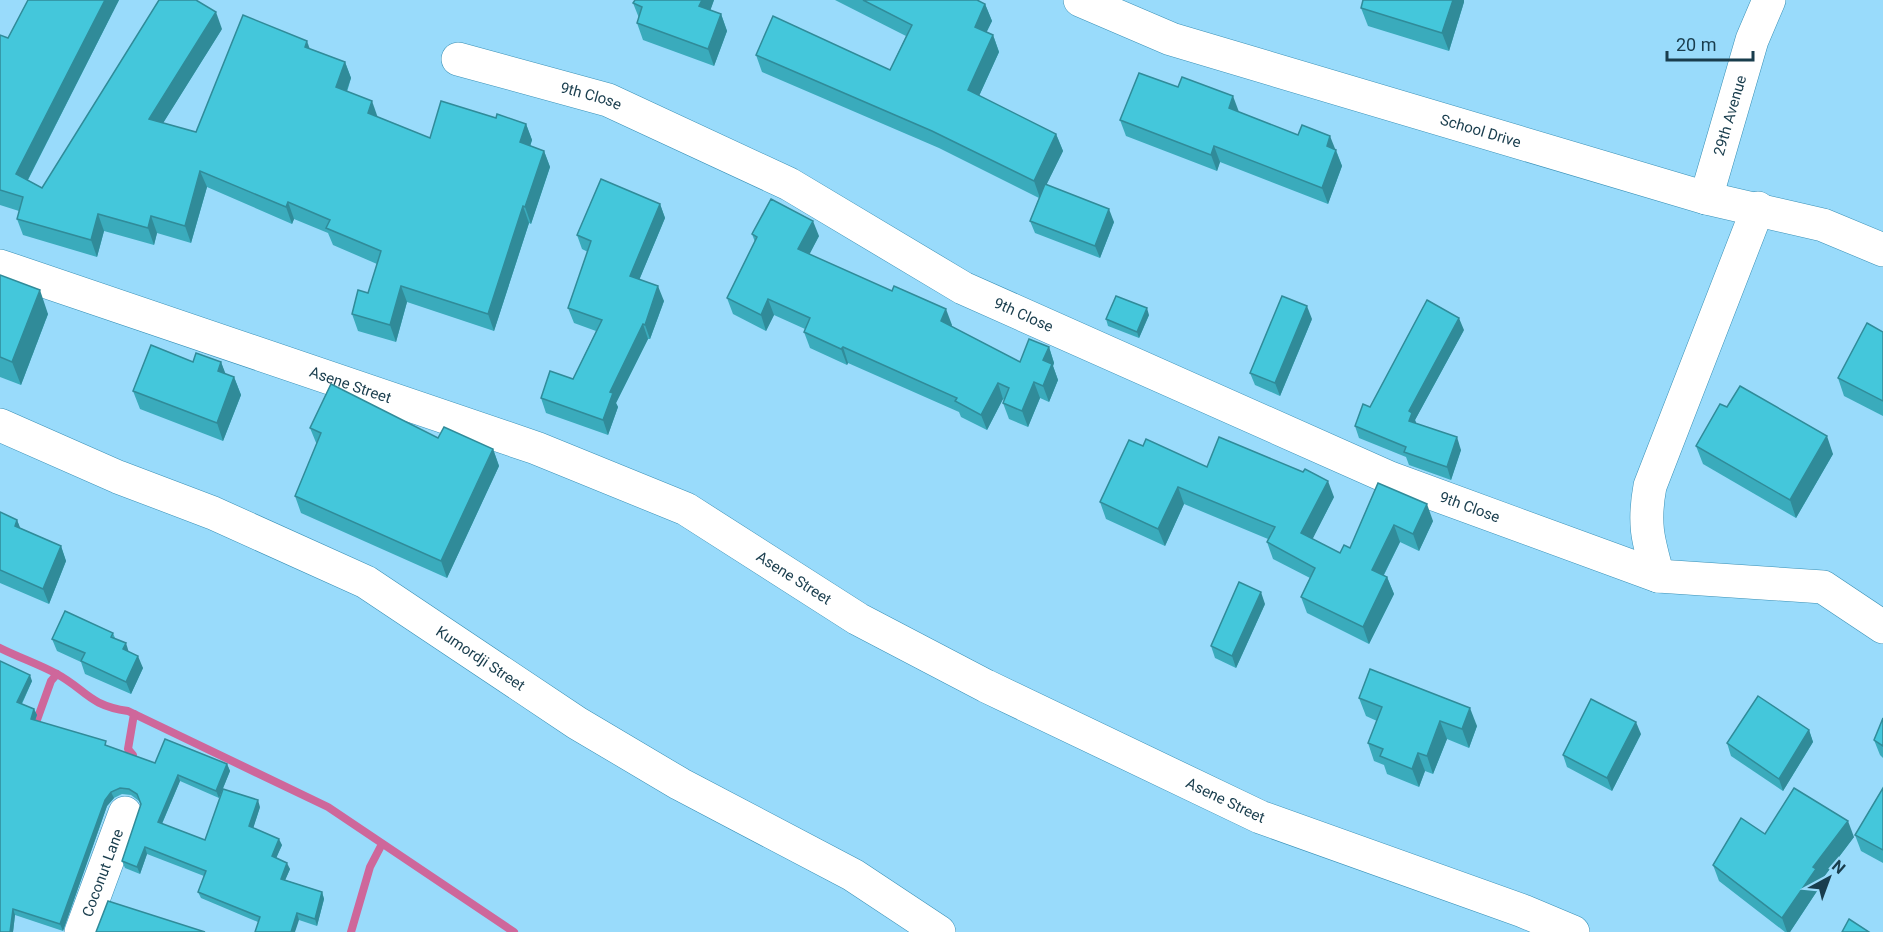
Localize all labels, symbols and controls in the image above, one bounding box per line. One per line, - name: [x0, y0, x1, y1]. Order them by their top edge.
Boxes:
- scale bar: [1667, 24, 1752, 62]
- text: 20 m: [1676, 34, 1716, 55]
- street label: 29th Avenue: [1710, 73, 1750, 158]
- street label: 9th Close: [558, 78, 625, 114]
- street label: School Drive: [1438, 111, 1523, 152]
- street label: 9th Close: [991, 294, 1056, 336]
- street label: Asene Street: [307, 363, 394, 407]
- street label: 9th Close: [1437, 488, 1502, 526]
- street label: Asene Street: [753, 547, 835, 609]
- street label: Kumordji Street: [432, 622, 528, 695]
- street label: Asene Street: [1183, 774, 1267, 827]
- street label: Coconut Lane: [78, 826, 127, 919]
- north arrow: [1799, 848, 1859, 908]
- text: N: [1828, 856, 1849, 878]

